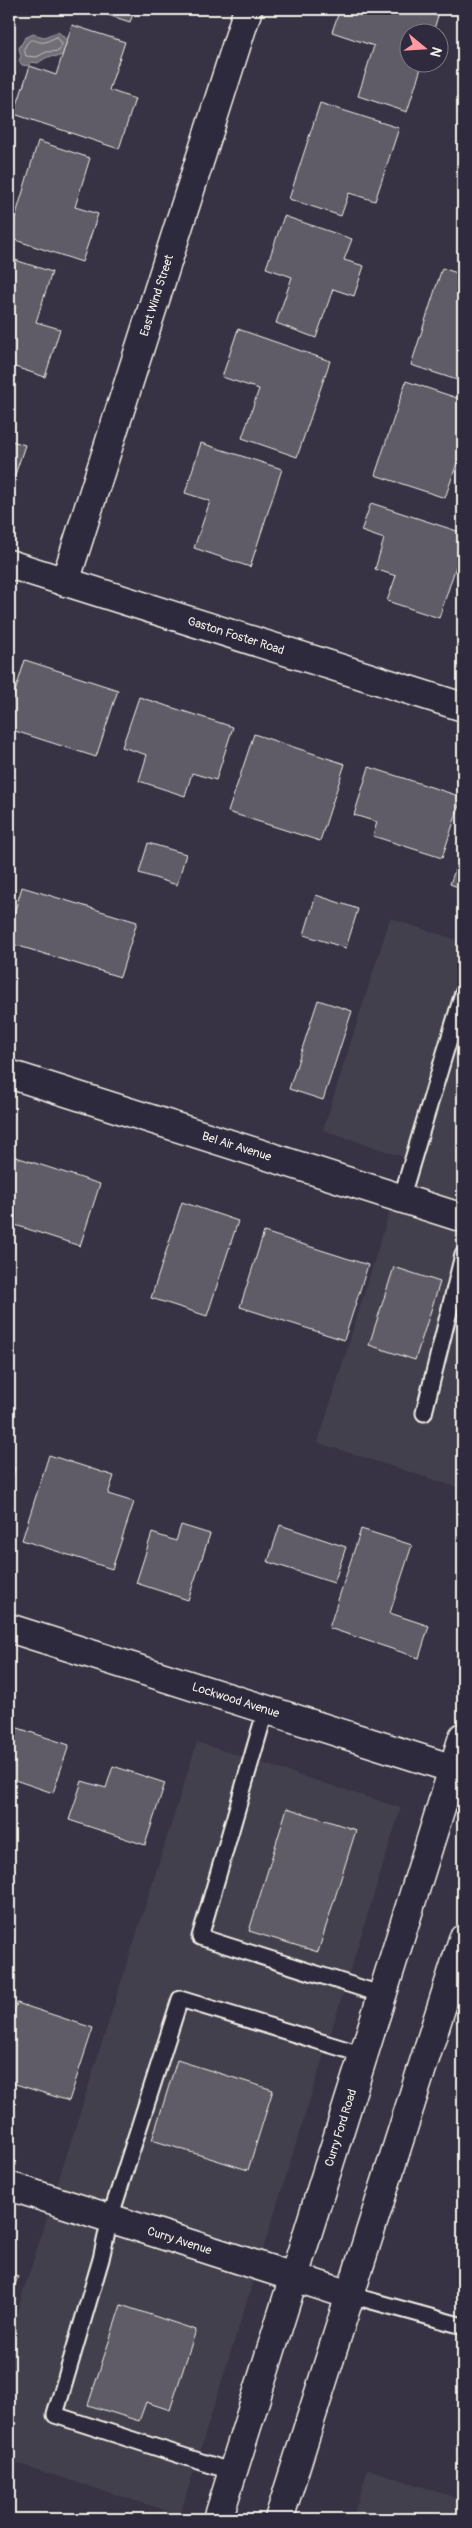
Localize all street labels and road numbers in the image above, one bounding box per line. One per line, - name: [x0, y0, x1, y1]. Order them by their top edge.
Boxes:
- street label: East Wind Street: [137, 253, 177, 338]
- street label: Gaston Foster Road: [186, 614, 286, 658]
- street label: Bel Air Avenue: [200, 1129, 273, 1165]
- street label: Lockwood Avenue: [190, 1680, 281, 1721]
- street label: Curry Ford Road: [322, 2087, 360, 2168]
- street label: Curry Avenue: [145, 2224, 213, 2258]

